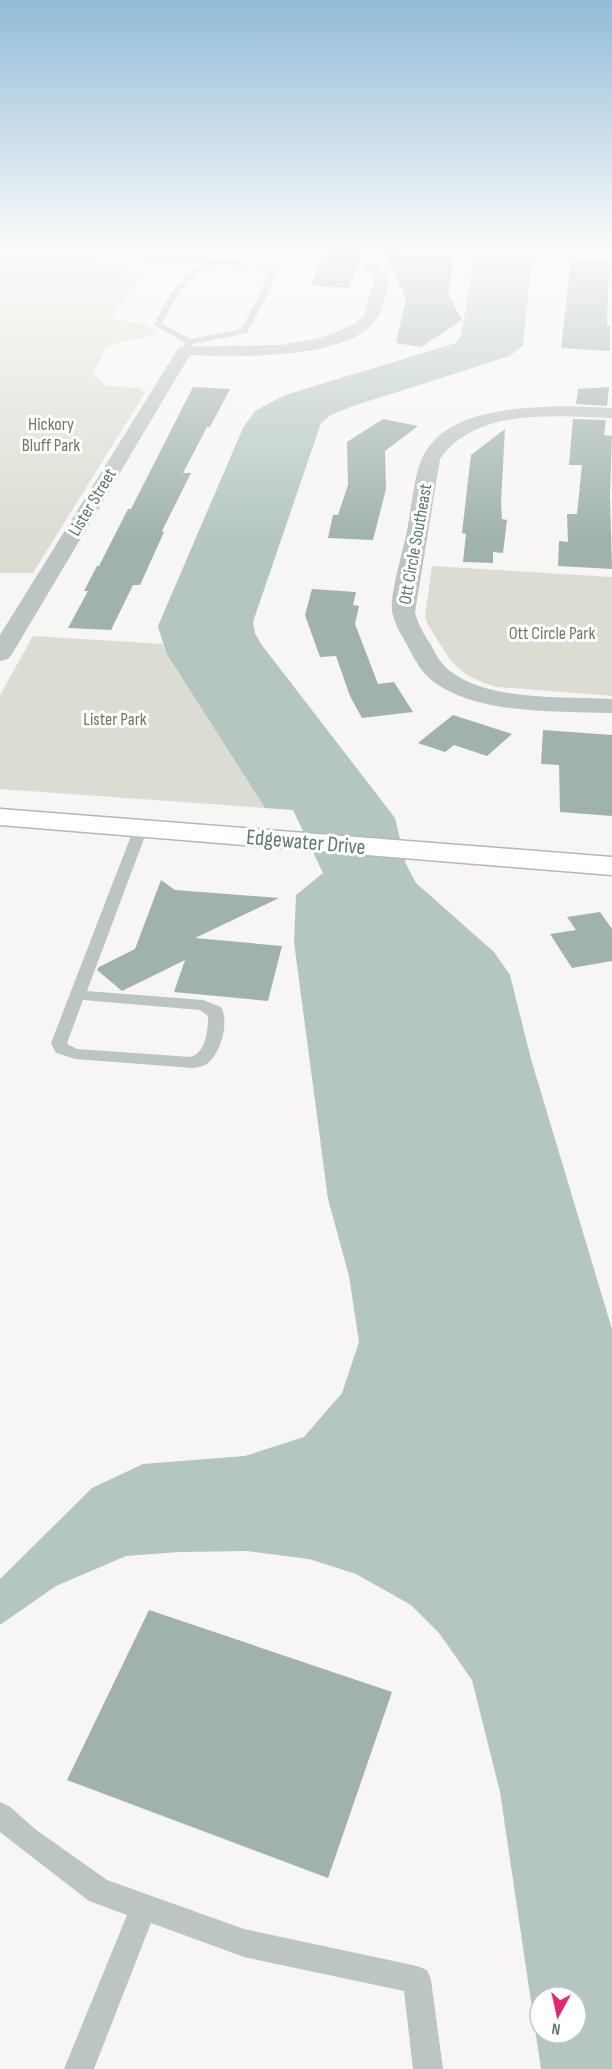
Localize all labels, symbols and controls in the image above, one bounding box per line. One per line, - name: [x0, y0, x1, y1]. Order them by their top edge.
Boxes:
- park label: Hickory Bluff Park: [22, 414, 80, 456]
- street label: Lister Street: [64, 464, 121, 540]
- street label: Ott Circle Southeast: [395, 482, 437, 606]
- park label: Ott Circle Park: [509, 623, 595, 644]
- park label: Lister Park: [83, 709, 147, 730]
- street label: Edgewater Drive: [245, 824, 367, 861]
- north arrow: [528, 1985, 588, 2045]
- text: N: [551, 2018, 562, 2038]

